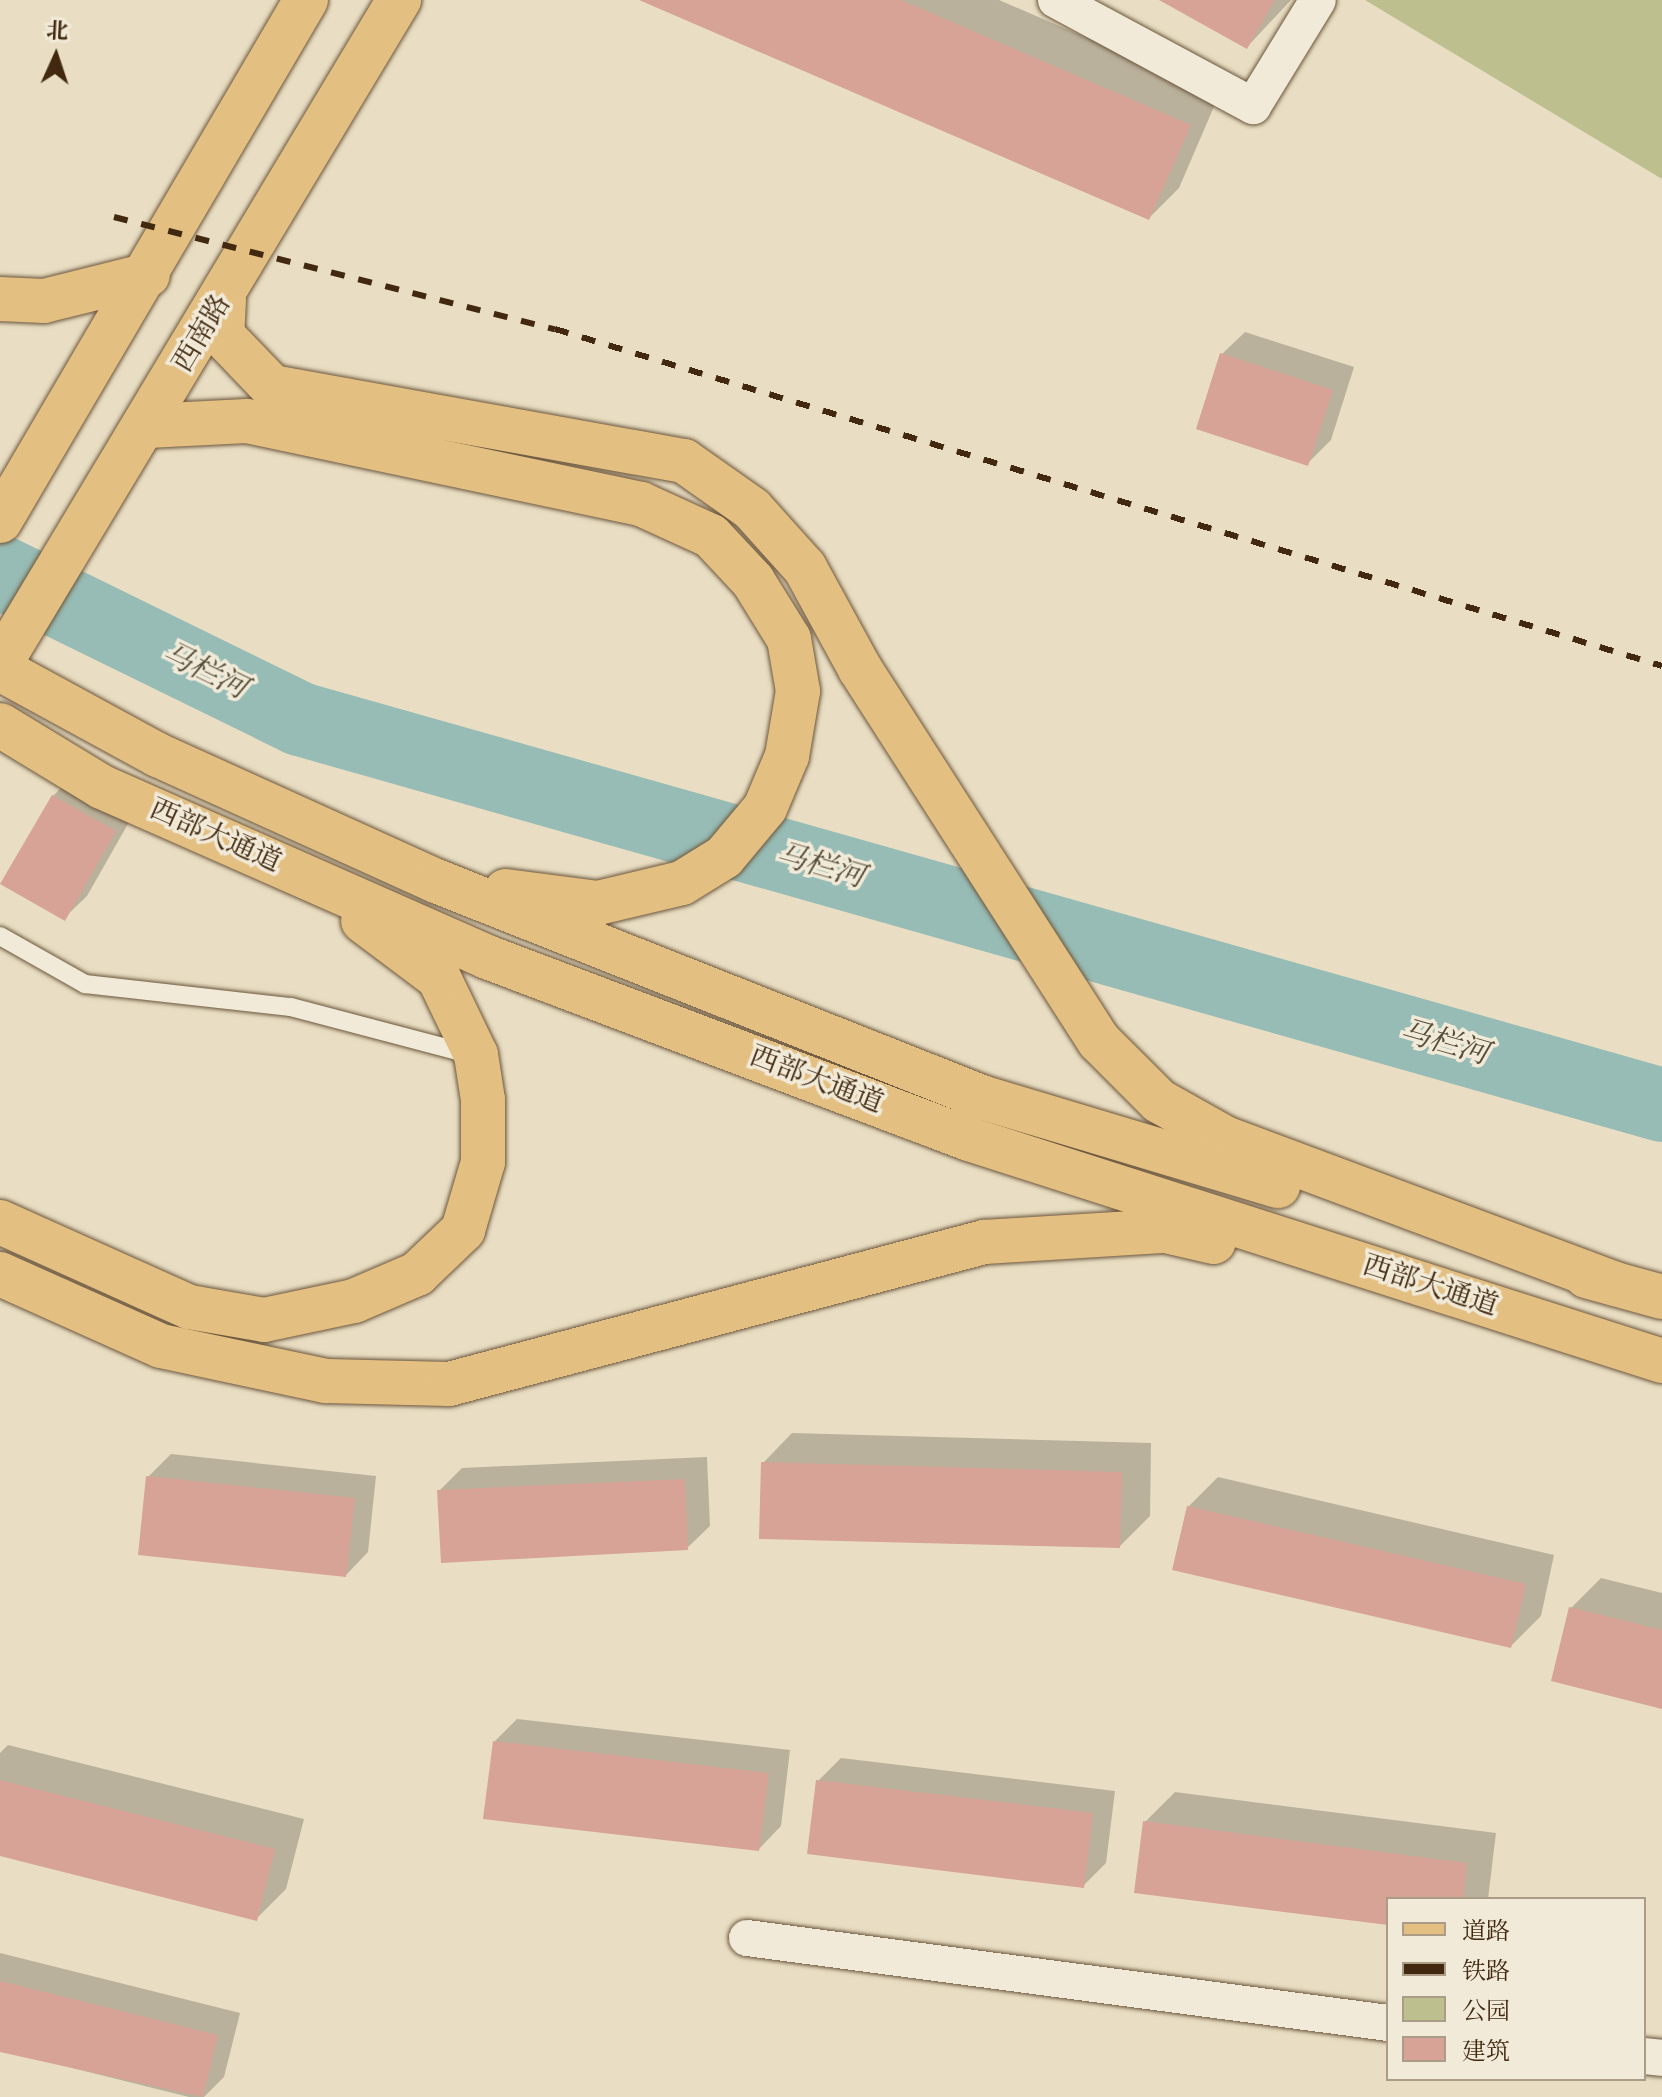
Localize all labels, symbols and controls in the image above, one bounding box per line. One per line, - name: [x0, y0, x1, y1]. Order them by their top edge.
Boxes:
- north arrow: [16, 16, 96, 96]
- text: 北: [46, 20, 69, 44]
- street label: 西南路: [167, 289, 239, 379]
- water label: 马栏河: [156, 636, 252, 708]
- street label: 西部大通道: [144, 793, 286, 881]
- water label: 马栏河: [772, 837, 868, 897]
- water label: 马栏河: [1396, 1014, 1492, 1074]
- street label: 西部大通道: [745, 1040, 887, 1122]
- street label: 西部大通道: [1358, 1249, 1502, 1325]
- legend: [1386, 1897, 1646, 2081]
- text: 道路: [1462, 1921, 1510, 1945]
- text: 铁路: [1462, 1961, 1510, 1985]
- text: 公园: [1462, 2001, 1510, 2025]
- text: 建筑: [1462, 2041, 1510, 2065]

